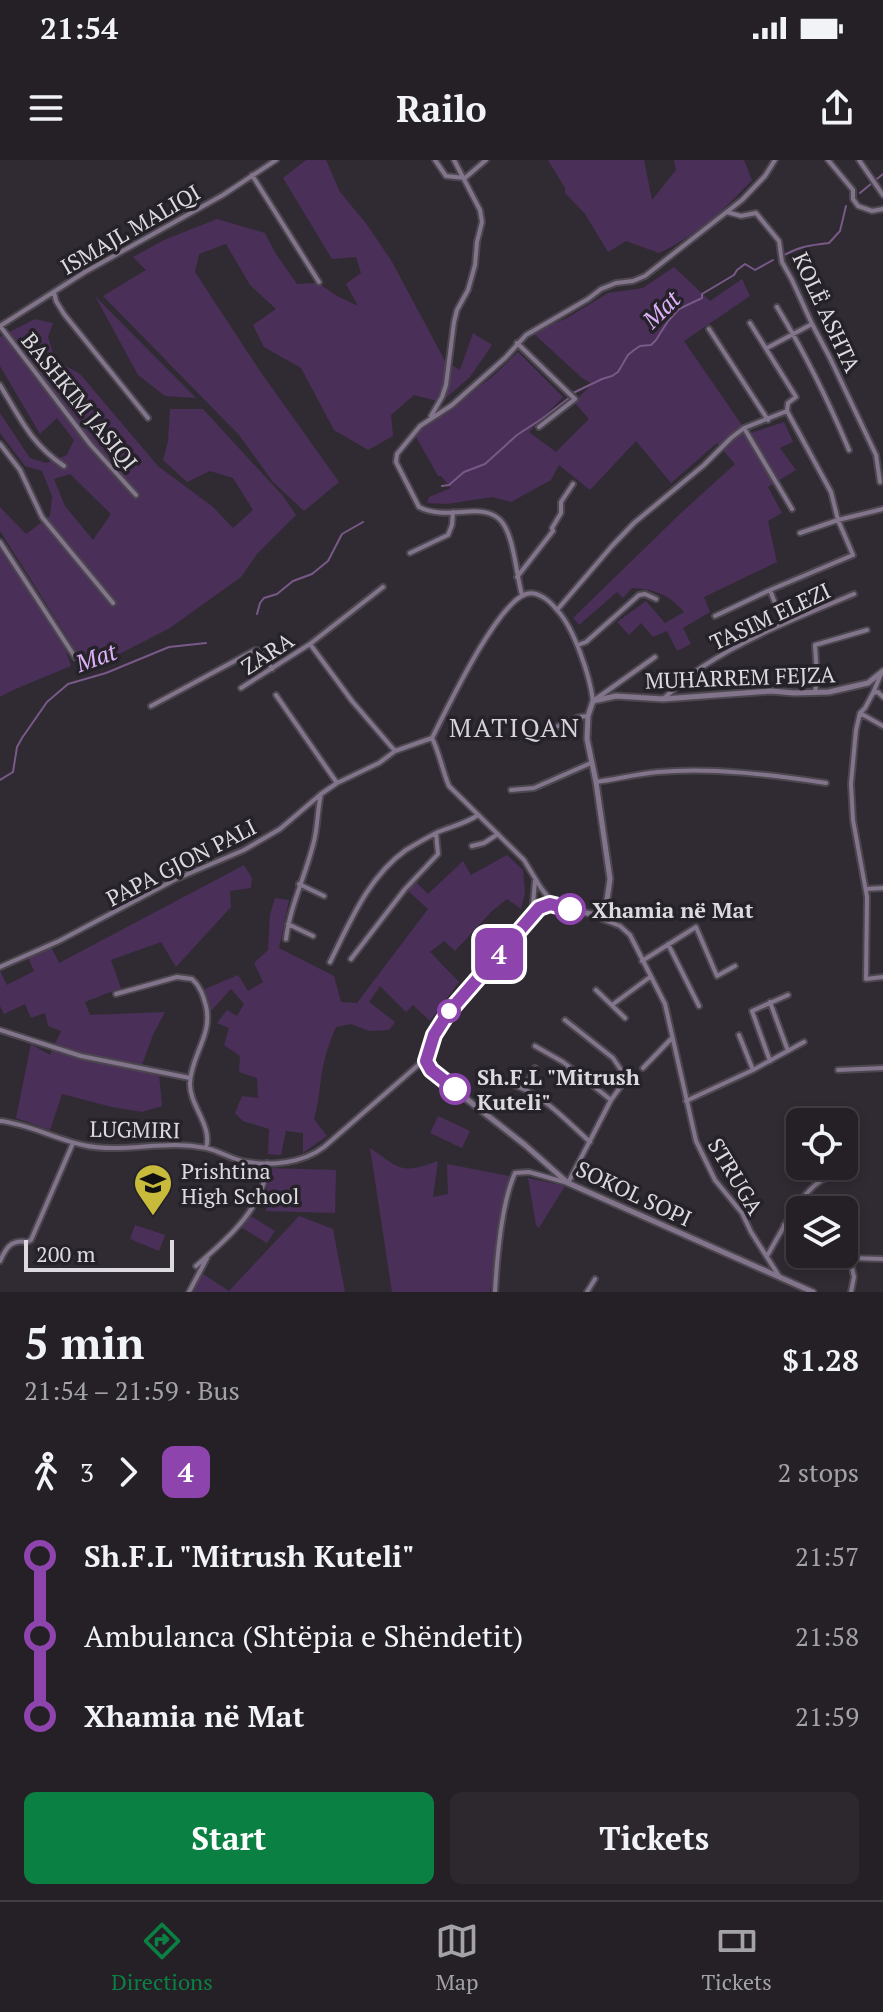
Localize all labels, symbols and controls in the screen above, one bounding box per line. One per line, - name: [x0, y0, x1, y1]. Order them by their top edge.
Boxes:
- text: 21:54: [40, 8, 118, 48]
- text: Railo: [396, 85, 487, 132]
- icon: menu: [24, 86, 68, 130]
- icon: share: [815, 86, 859, 130]
- street label: ISMAJL MALIQI: [55, 177, 205, 281]
- street label: KOLË ASHTA: [787, 247, 868, 378]
- water label: Mat: [634, 282, 688, 336]
- street label: BASHKIM JASIQI: [16, 326, 144, 476]
- street label: TASIM ELEZI: [705, 575, 835, 657]
- street label: ZARA: [235, 625, 300, 681]
- water label: Mat: [70, 635, 122, 679]
- street label: MUHARREM FEJZA: [644, 659, 837, 695]
- district label: MATIQAN: [449, 710, 581, 744]
- street label: PAPA GJON PALI: [101, 812, 261, 912]
- marker: Xhamia në Mat: [555, 894, 585, 924]
- place label: Xhamia në Mat: [592, 895, 754, 924]
- line badge: 4: [473, 928, 525, 980]
- text: 4: [491, 935, 507, 972]
- unlabelled marker: [438, 1000, 460, 1022]
- place label: Sh.F.L "Mitrush Kuteli": [477, 1062, 640, 1116]
- marker: Sh.F.L "Mitrush Kuteli": [440, 1074, 470, 1104]
- map controls: [786, 1108, 858, 1268]
- button: locate: [786, 1108, 858, 1180]
- street label: LUGMIRI: [89, 1114, 181, 1144]
- street label: STRUGA: [702, 1132, 771, 1220]
- street label: SOKOL SOPI: [572, 1154, 696, 1232]
- place label: Prishtina High School: [181, 1156, 299, 1210]
- school or university icon: Prishtina High School: [132, 1162, 174, 1217]
- button: layers: [786, 1196, 858, 1268]
- scale bar: [24, 1236, 174, 1272]
- text: 200 m: [36, 1239, 96, 1268]
- text: 5 min: [24, 1313, 144, 1372]
- text: $1.28: [782, 1340, 859, 1380]
- text: 21:54 – 21:59 · Bus: [24, 1373, 240, 1407]
- icon: walk: [24, 1450, 68, 1494]
- icon: forward: [106, 1450, 150, 1494]
- text: 4: [178, 1453, 194, 1490]
- text: 3: [80, 1455, 94, 1489]
- text: 2 stops: [778, 1455, 859, 1489]
- text: Sh.F.L "Mitrush Kuteli": [84, 1536, 415, 1576]
- text: 21:57: [795, 1539, 859, 1573]
- text: Ambulanca (Shtëpia e Shëndetit): [84, 1616, 523, 1656]
- text: 21:58: [795, 1619, 859, 1653]
- text: Xhamia në Mat: [84, 1696, 304, 1736]
- text: 21:59: [795, 1699, 859, 1733]
- button: Start: [24, 1792, 434, 1884]
- button: Tickets: [450, 1792, 859, 1884]
- tab: Directions: [111, 1919, 213, 1996]
- tab: Map: [435, 1919, 479, 1996]
- tab: Tickets: [701, 1919, 772, 1996]

